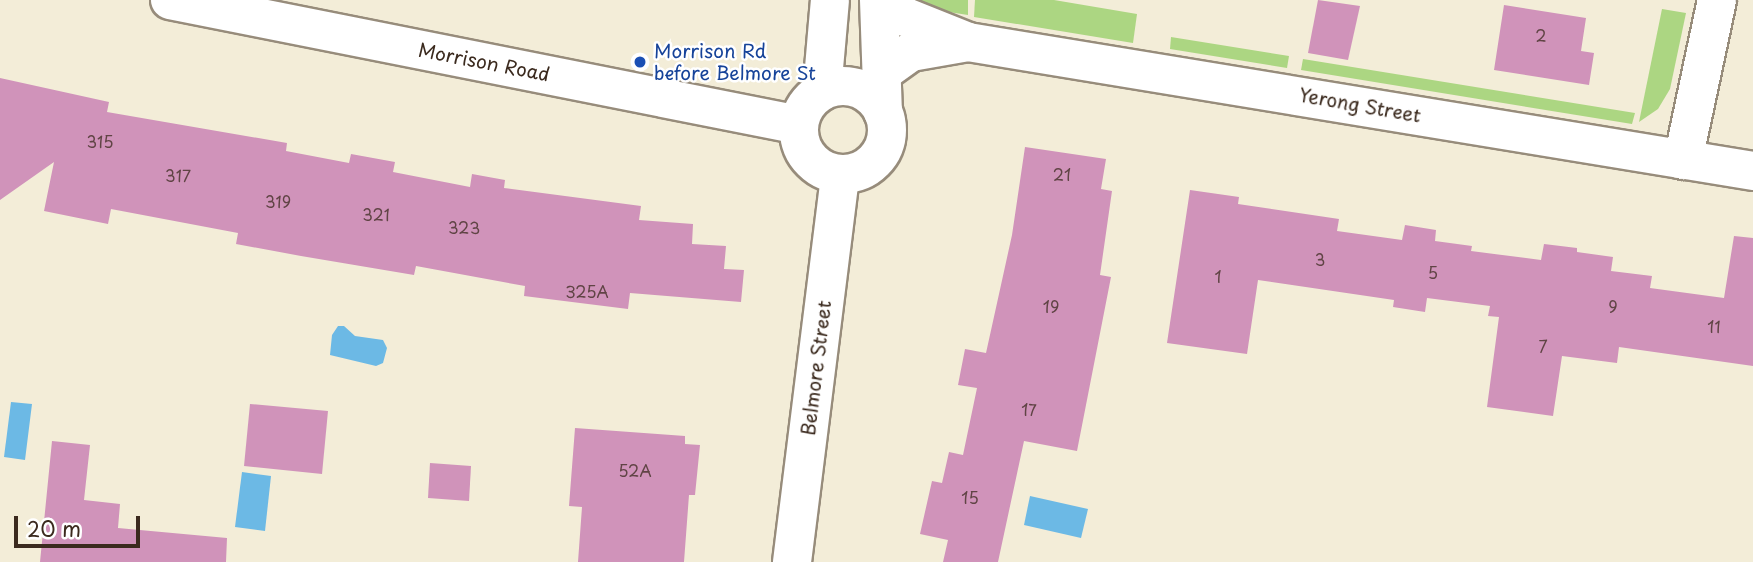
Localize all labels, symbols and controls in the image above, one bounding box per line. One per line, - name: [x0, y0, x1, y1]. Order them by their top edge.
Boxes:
- house number: 2: [1535, 25, 1547, 45]
- street label: Morrison Road: [417, 38, 551, 86]
- place label: Morrison Rd before Belmore St: [654, 40, 815, 84]
- marker: Morrison Rd before Belmore St: [632, 54, 648, 70]
- street label: Yerong Street: [1297, 83, 1423, 127]
- house number: 315: [86, 131, 114, 151]
- house number: 21: [1053, 164, 1071, 184]
- house number: 317: [165, 165, 191, 185]
- house number: 319: [265, 191, 291, 211]
- house number: 321: [362, 204, 390, 224]
- house number: 323: [448, 217, 480, 237]
- house number: 3: [1315, 249, 1325, 269]
- house number: 5: [1428, 262, 1438, 282]
- house number: 1: [1214, 266, 1222, 286]
- house number: 325A: [565, 281, 609, 301]
- house number: 19: [1043, 296, 1059, 316]
- house number: 9: [1608, 296, 1618, 316]
- street label: Belmore Street: [796, 299, 836, 437]
- house number: 11: [1707, 316, 1721, 336]
- house number: 7: [1538, 336, 1548, 356]
- house number: 17: [1021, 399, 1037, 419]
- house number: 52A: [618, 460, 652, 480]
- house number: 15: [961, 487, 979, 507]
- scale bar: [18, 503, 144, 546]
- text: 20 m: [27, 512, 81, 544]

